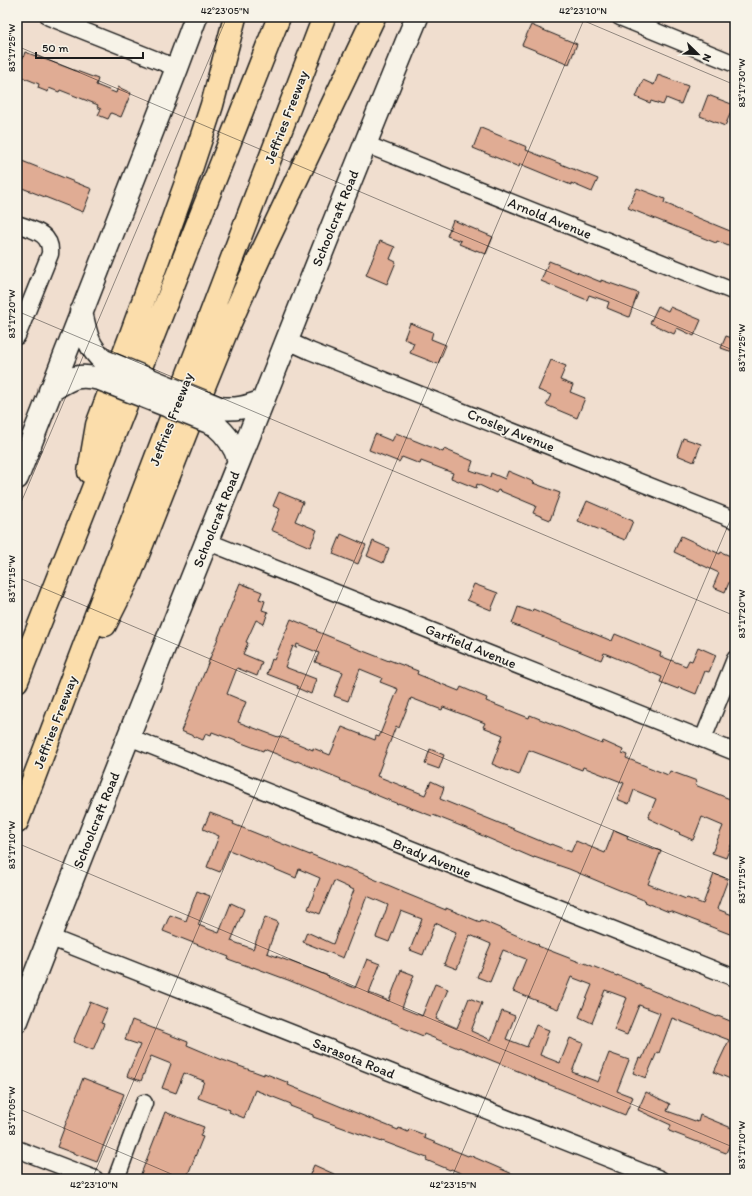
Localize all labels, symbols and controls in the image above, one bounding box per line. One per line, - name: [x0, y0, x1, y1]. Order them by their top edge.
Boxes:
- text: 42°23'05"N: [201, 4, 250, 17]
- text: 42°23'10"N: [559, 4, 607, 17]
- text: 83°17'25"W: [5, 24, 18, 72]
- scale bar: [36, 34, 143, 60]
- north arrow: [678, 34, 718, 74]
- text: 50 m: [42, 41, 68, 55]
- text: N: [699, 52, 714, 64]
- text: 83°17'30"W: [735, 58, 748, 108]
- street label: Jeffries Freeway: [261, 68, 312, 166]
- street label: Schoolcraft Road: [308, 167, 363, 269]
- street label: Arnold Avenue: [506, 194, 594, 243]
- text: 83°17'20"W: [5, 289, 18, 338]
- text: 83°17'25"W: [735, 324, 748, 372]
- street label: Jeffries Freeway: [146, 370, 197, 468]
- street label: Crosley Avenue: [465, 405, 557, 456]
- street label: Schoolcraft Road: [189, 468, 244, 570]
- text: 83°17'15"W: [5, 555, 18, 603]
- text: 83°17'20"W: [735, 589, 748, 638]
- street label: Garfield Avenue: [423, 620, 519, 673]
- street label: Jeffries Freeway: [30, 673, 81, 771]
- street label: Schoolcraft Road: [69, 769, 124, 871]
- text: 83°17'10"W: [5, 820, 18, 869]
- street label: Brady Avenue: [390, 835, 474, 882]
- text: 83°17'15"W: [735, 856, 748, 904]
- street label: Sarasota Road: [310, 1034, 398, 1083]
- text: 83°17'05"W: [5, 1086, 18, 1135]
- text: 83°17'10"W: [735, 1120, 748, 1169]
- text: 42°23'10"N: [70, 1178, 118, 1191]
- text: 42°23'15"N: [429, 1178, 477, 1191]

